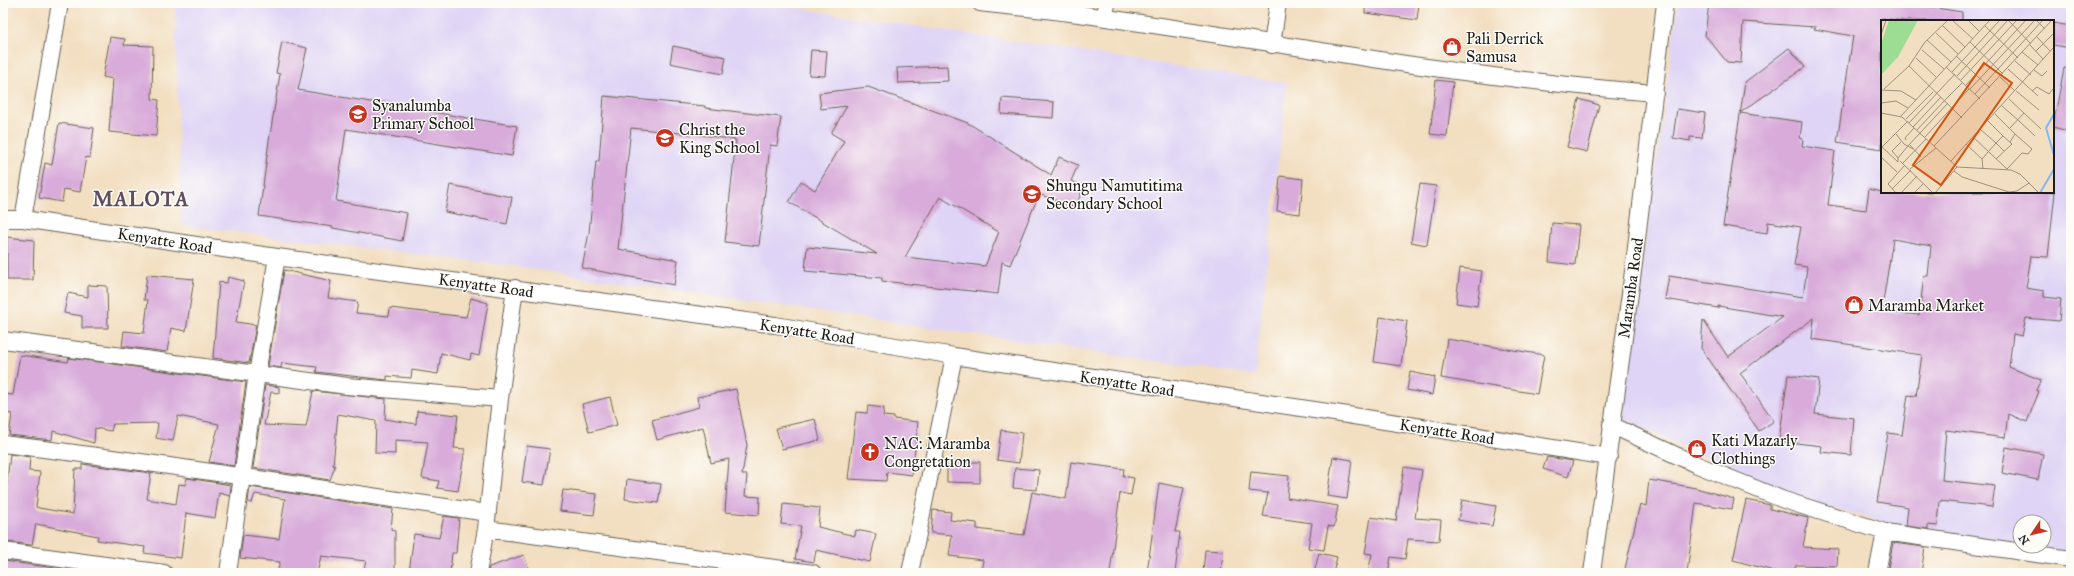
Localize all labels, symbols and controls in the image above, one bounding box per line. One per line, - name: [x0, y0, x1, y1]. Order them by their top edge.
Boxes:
- inset map: [1881, 20, 2054, 193]
- place label: Pali Derrick Samusa: [1466, 29, 1544, 66]
- shop icon: Pali Derrick Samusa: [1441, 36, 1463, 58]
- place label: Syanalumba Primary School: [372, 96, 475, 133]
- school or university icon: Syanalumba Primary School: [347, 103, 369, 125]
- place label: Christ the King School: [679, 120, 760, 158]
- school or university icon: Christ the King School: [654, 127, 676, 149]
- place label: Shungu Namutitima Secondary School: [1046, 176, 1183, 213]
- school or university icon: Shungu Namutitima Secondary School: [1021, 183, 1043, 205]
- district label: MALOTA: [93, 187, 189, 211]
- street label: Kenyatte Road: [116, 224, 214, 257]
- street label: Maramba Road: [1614, 237, 1647, 340]
- street label: Kenyatte Road: [437, 269, 535, 302]
- shop icon: Maramba Market: [1843, 294, 1865, 316]
- place label: Maramba Market: [1868, 296, 1984, 315]
- street label: Kenyatte Road: [758, 315, 856, 348]
- street label: Kenyatte Road: [1078, 367, 1176, 400]
- street label: Kenyatte Road: [1398, 415, 1496, 448]
- place label: Kati Mazarly Clothings: [1711, 431, 1798, 469]
- place label: NAC: Maramba Congretation: [884, 434, 990, 472]
- shop icon: Kati Mazarly Clothings: [1686, 438, 1708, 460]
- church icon: NAC: Maramba Congretation: [859, 441, 881, 463]
- north arrow: [2012, 514, 2052, 554]
- text: N: [2016, 531, 2032, 547]

